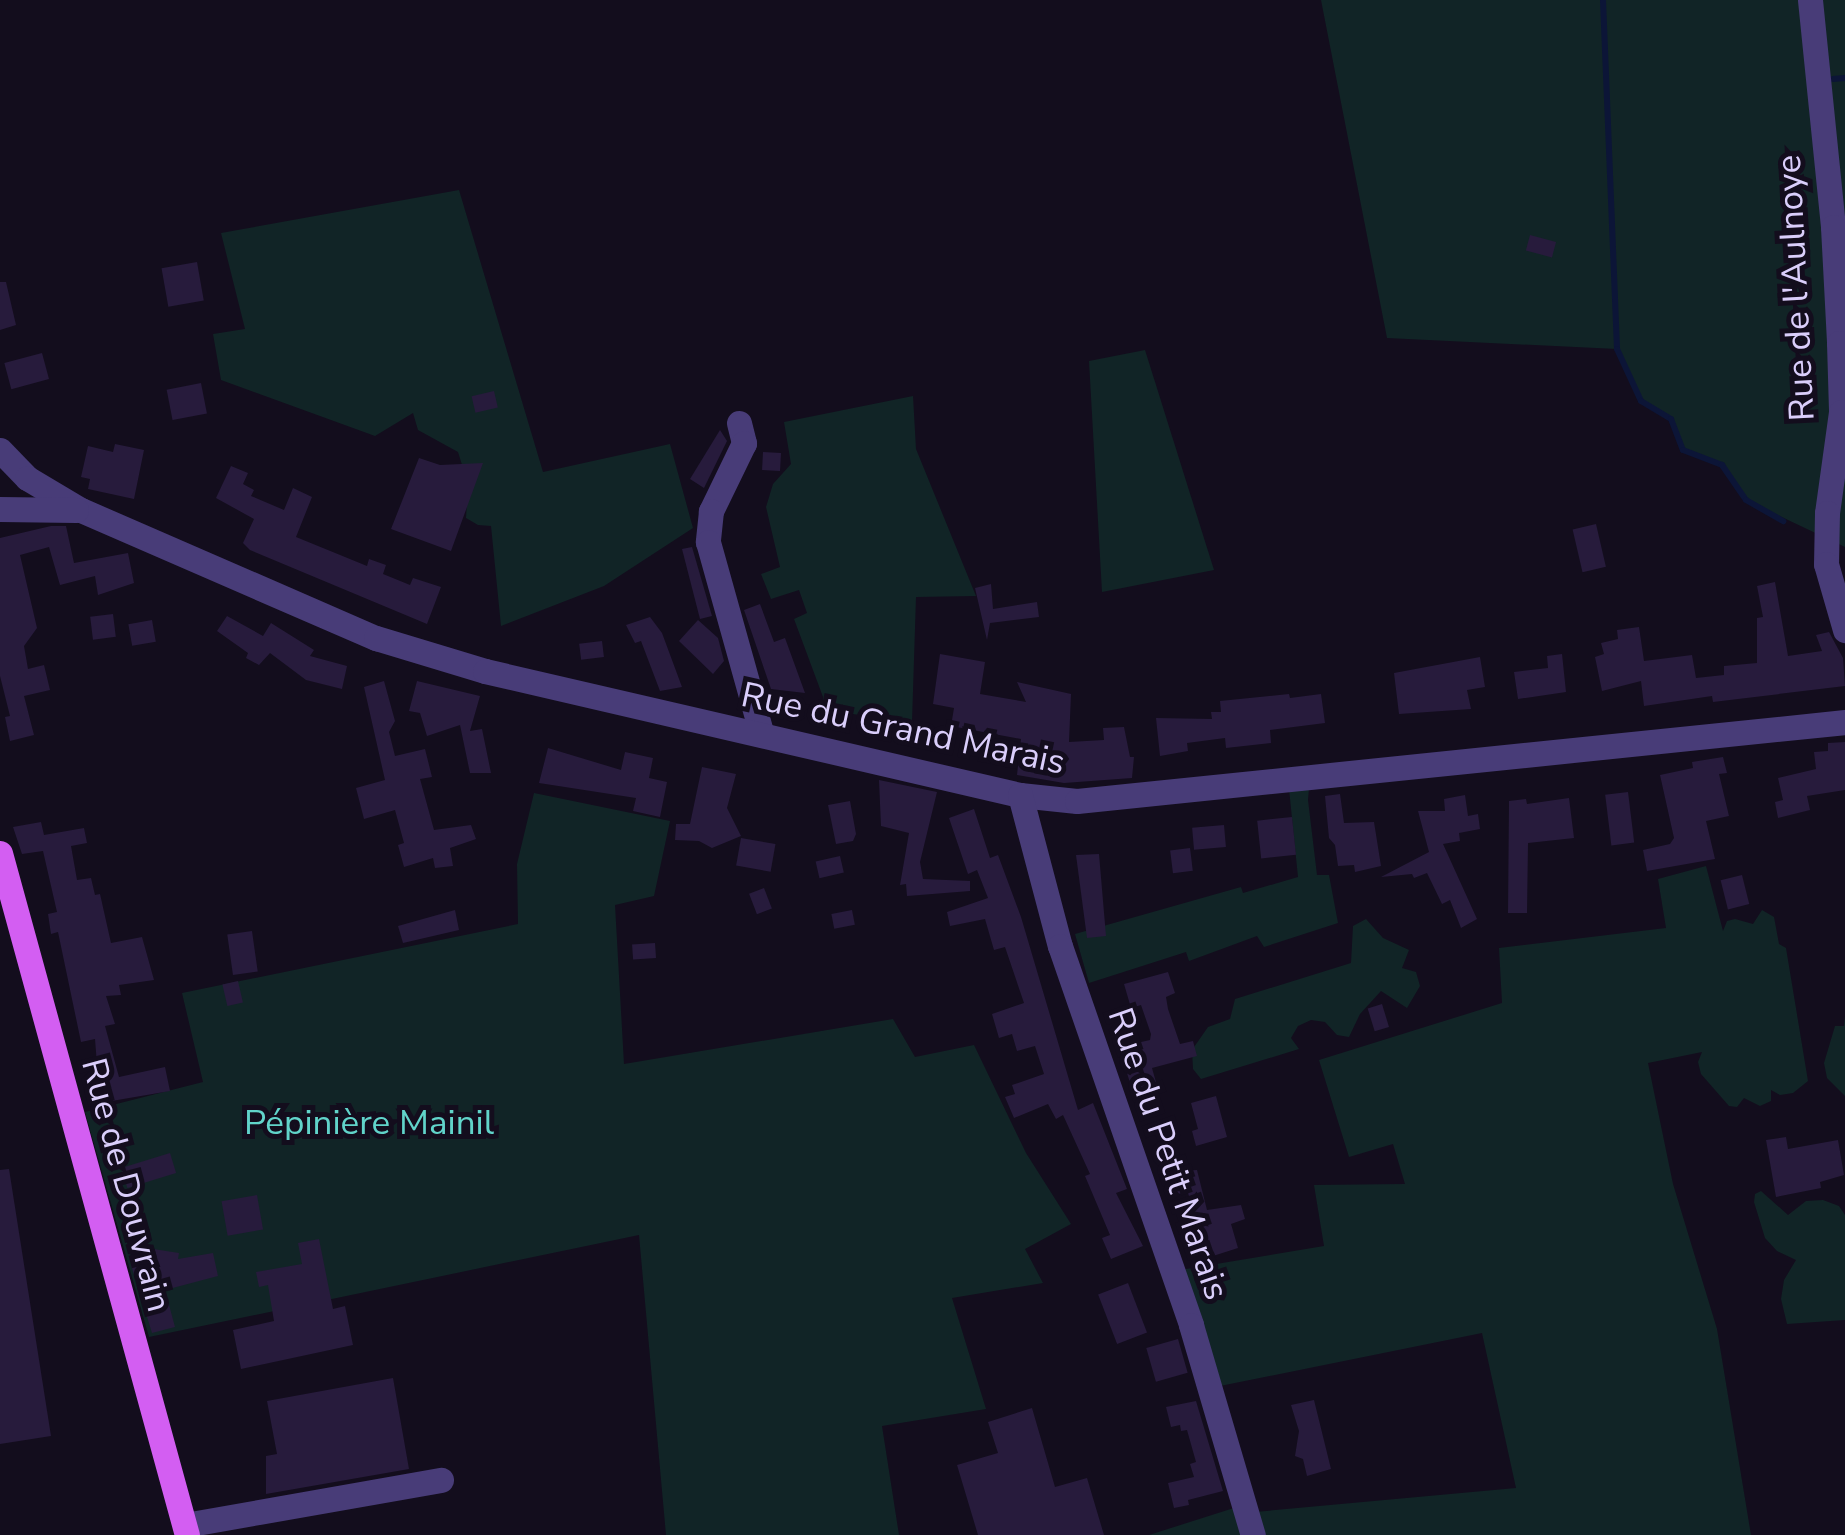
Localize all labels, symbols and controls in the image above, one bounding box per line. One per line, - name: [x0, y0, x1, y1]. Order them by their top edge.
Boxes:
- street label: Rue de l'Aulnoye: [1768, 154, 1824, 422]
- street label: Rue du Grand Marais: [737, 674, 1069, 784]
- street label: Rue du Petit Marais: [1098, 1003, 1238, 1305]
- street label: Rue de Douvrain: [72, 1054, 180, 1316]
- park label: Pépinière Mainil: [244, 1102, 494, 1144]

